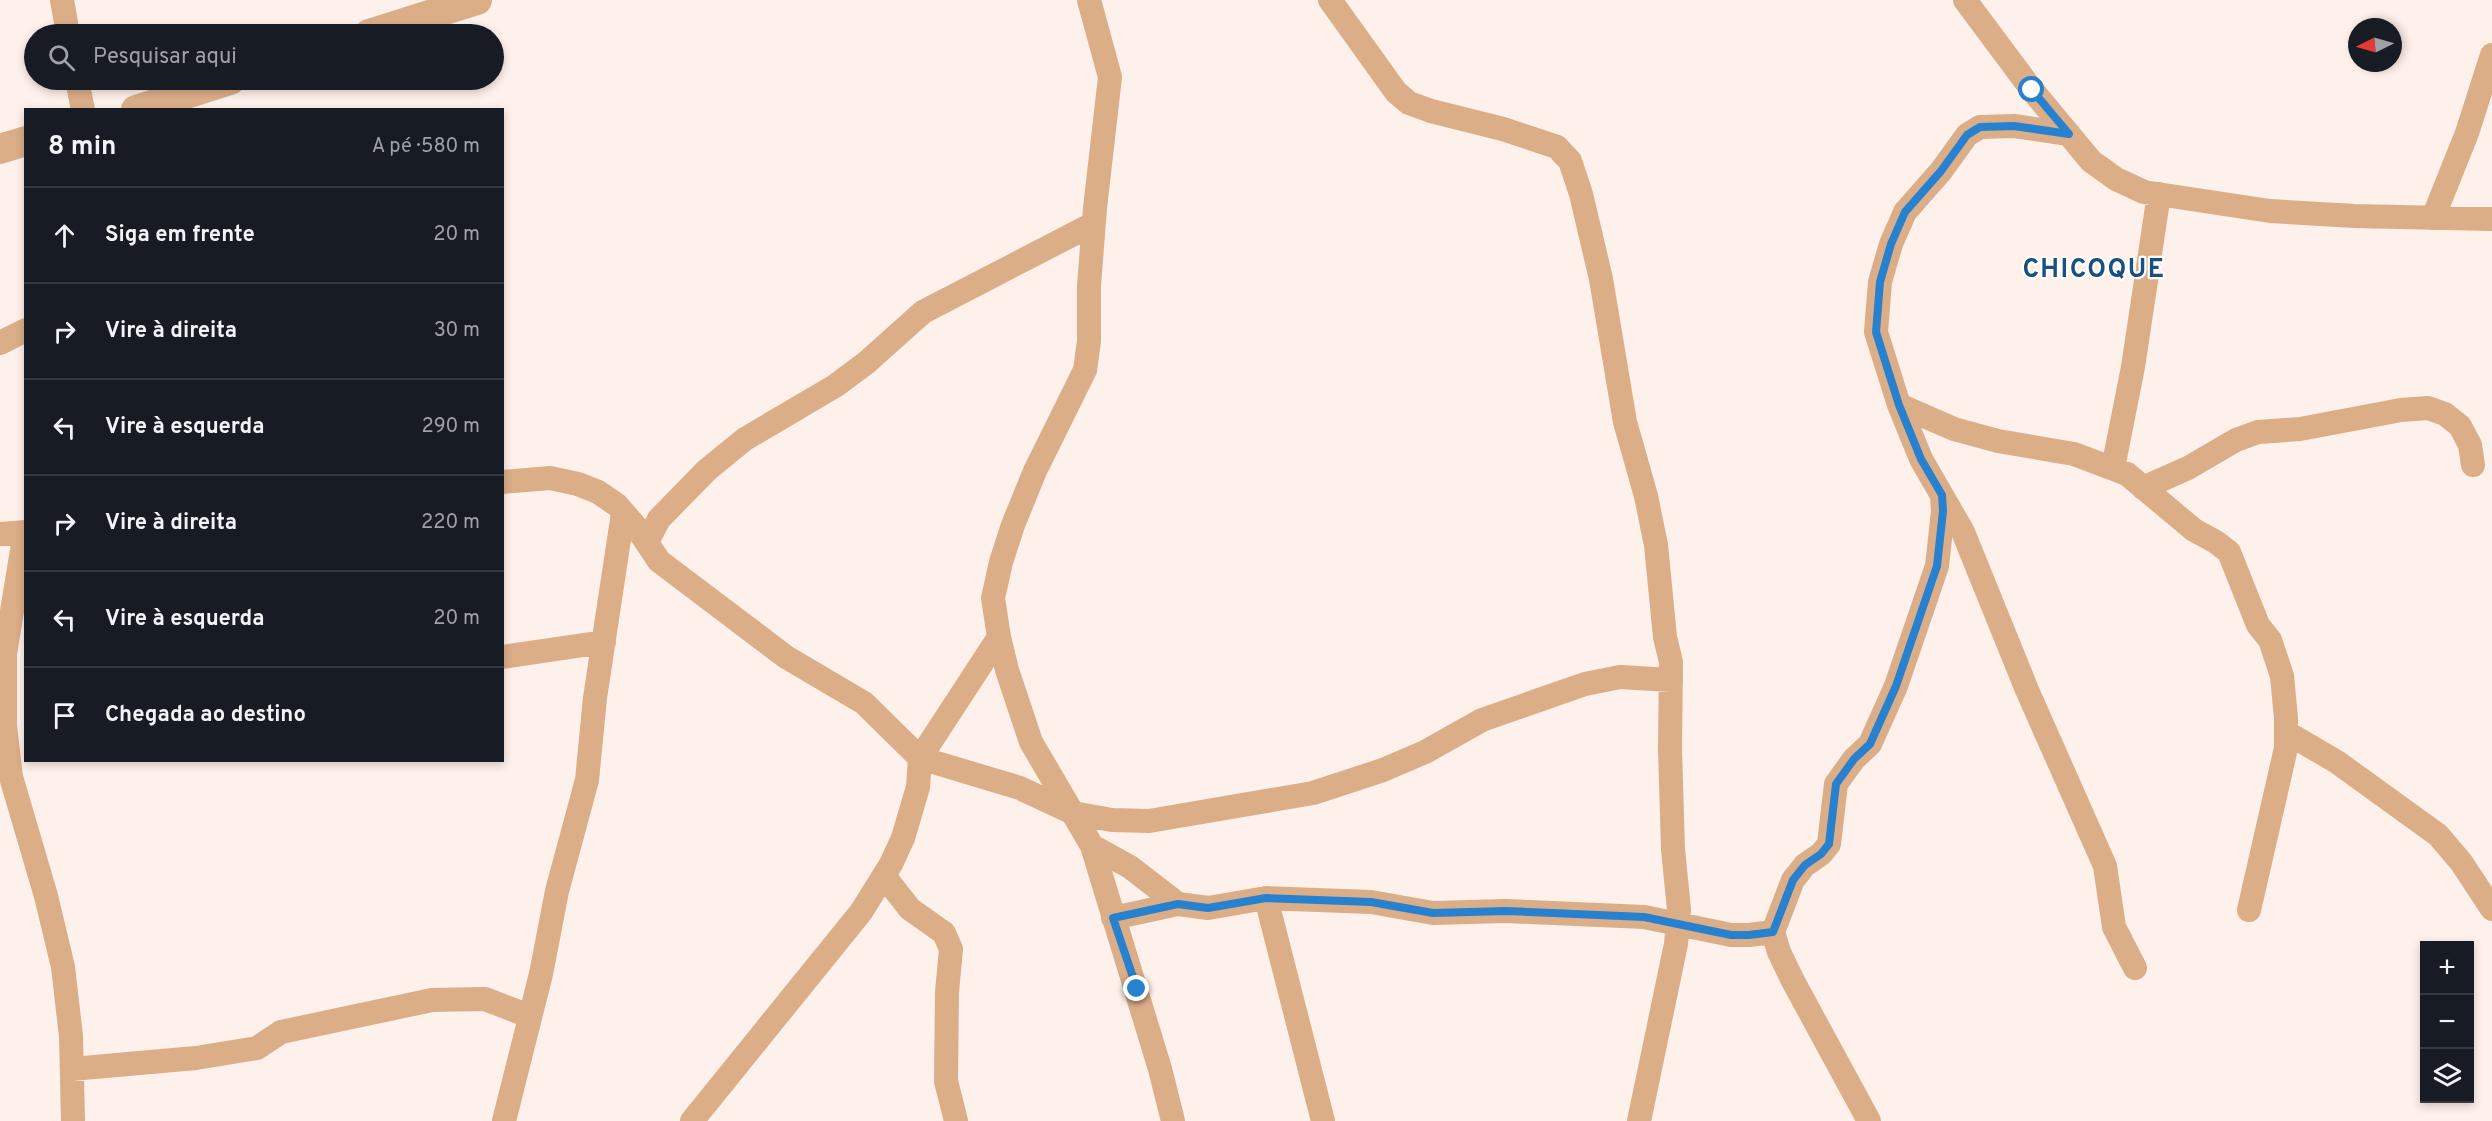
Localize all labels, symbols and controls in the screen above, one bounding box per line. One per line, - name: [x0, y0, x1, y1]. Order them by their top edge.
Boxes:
- north arrow: [2348, 18, 2402, 72]
- search box: [24, 24, 504, 90]
- icon: search: [45, 41, 78, 74]
- text: Pesquisar aqui: [93, 44, 237, 71]
- route start: [2018, 76, 2044, 102]
- text: 8 min: [48, 131, 116, 164]
- text: A pé · 580 m: [372, 134, 480, 160]
- icon: ahead: [48, 219, 81, 252]
- text: Siga em frente: [105, 222, 255, 249]
- text: 20 m: [433, 222, 480, 248]
- district label: CHICOQUE: [2022, 254, 2166, 287]
- icon: right: [48, 315, 81, 348]
- text: Vire à direita: [105, 318, 237, 345]
- text: 30 m: [434, 318, 480, 344]
- icon: left: [48, 411, 81, 444]
- text: Vire à esquerda: [105, 414, 264, 441]
- text: 290 m: [422, 414, 480, 440]
- icon: right: [48, 507, 81, 540]
- text: Vire à direita: [105, 510, 237, 537]
- text: 220 m: [421, 510, 480, 536]
- icon: left: [48, 603, 81, 636]
- text: Vire à esquerda: [105, 606, 264, 633]
- text: 20 m: [433, 606, 480, 632]
- icon: arrive: [48, 699, 81, 732]
- text: Chegada ao destino: [105, 702, 306, 729]
- map controls: [2420, 941, 2474, 1103]
- button: +: [2420, 941, 2474, 995]
- route end: [1123, 975, 1149, 1001]
- button: −: [2420, 995, 2474, 1049]
- button: layers: [2420, 1049, 2474, 1103]

